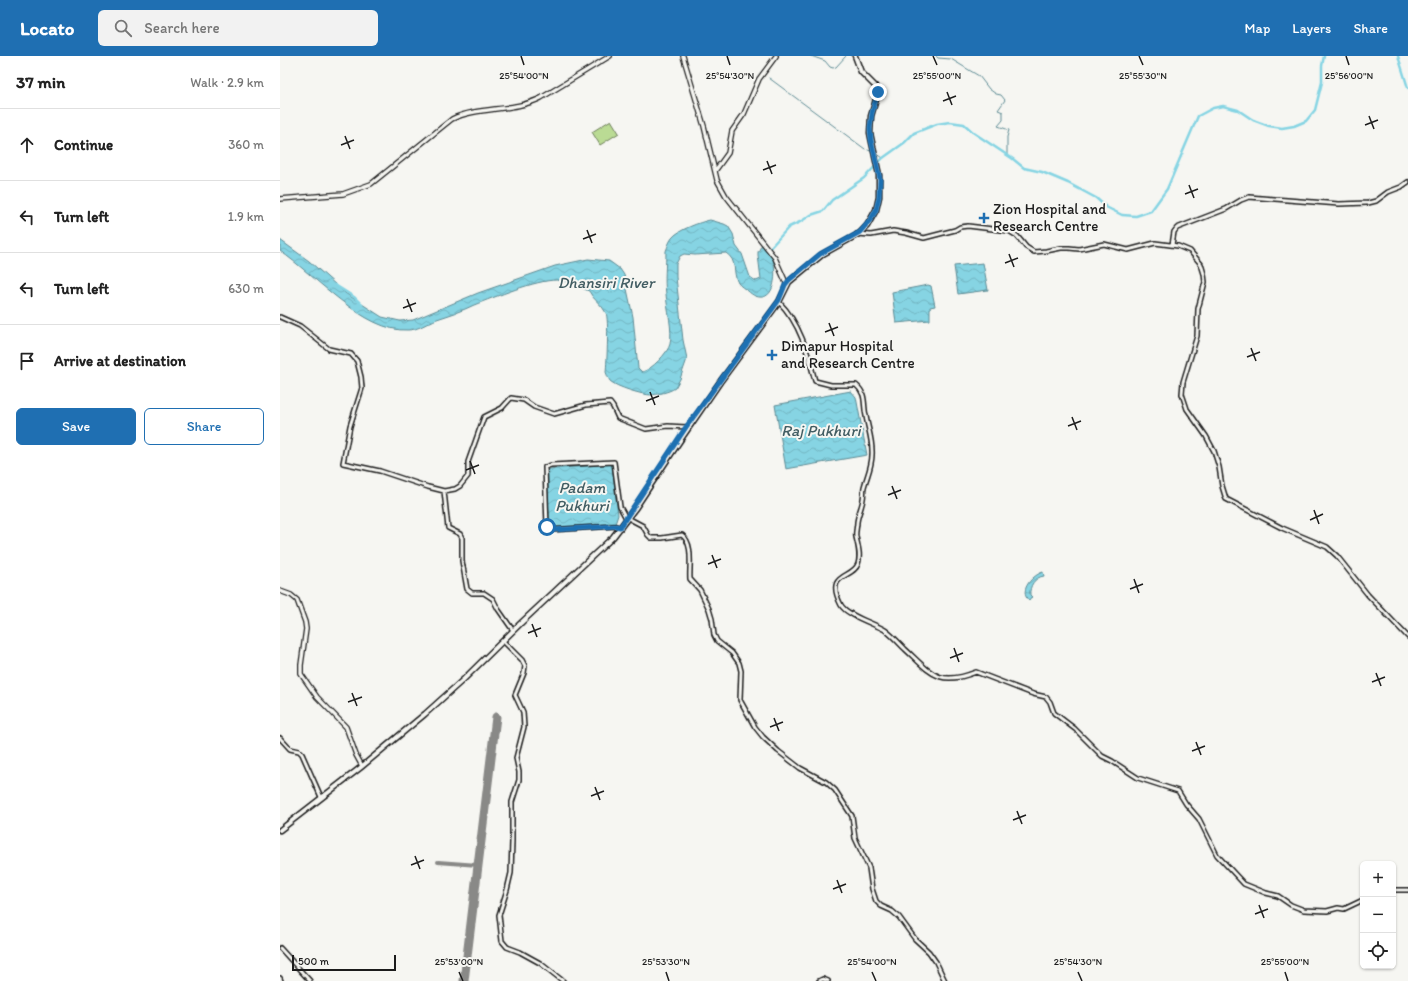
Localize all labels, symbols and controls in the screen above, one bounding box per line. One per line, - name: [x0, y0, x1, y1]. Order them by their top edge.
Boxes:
- search box: [98, 10, 378, 46]
- text: Locato: [20, 17, 74, 40]
- icon: search: [112, 17, 134, 39]
- text: Search here: [144, 19, 220, 37]
- text: Map: [1245, 20, 1270, 37]
- text: Layers: [1292, 20, 1331, 37]
- text: Share: [1353, 20, 1388, 37]
- text: 25°54'00"N: [499, 69, 549, 82]
- text: 25°54'30"N: [706, 69, 755, 82]
- text: 25°55'00"N: [913, 69, 962, 82]
- text: 25°55'30"N: [1119, 69, 1167, 82]
- text: 25°56'00"N: [1325, 69, 1374, 82]
- text: 37 min: [16, 72, 65, 92]
- text: Walk · 2.9 km: [190, 75, 264, 90]
- route end: [869, 83, 887, 101]
- icon: ahead: [16, 134, 38, 156]
- text: Continue: [54, 136, 113, 154]
- text: 360 m: [228, 137, 264, 152]
- place label: Zion Hospital and Research Centre: [993, 200, 1107, 235]
- icon: left: [16, 206, 38, 228]
- text: Turn left: [54, 208, 109, 226]
- text: 1.9 km: [228, 209, 264, 224]
- marker: Zion Hospital and Research Centre: [978, 212, 990, 224]
- water label: Dhansiri River: [558, 273, 656, 292]
- icon: left: [16, 278, 38, 300]
- text: Turn left: [54, 280, 109, 298]
- text: 630 m: [228, 281, 264, 296]
- place label: Dimapur Hospital and Research Centre: [781, 337, 915, 372]
- marker: Dimapur Hospital and Research Centre: [766, 349, 778, 361]
- icon: arrive: [16, 350, 38, 372]
- text: Arrive at destination: [54, 352, 186, 370]
- button: Save: [16, 408, 136, 445]
- button: Share: [144, 408, 264, 445]
- water label: Raj Pukhuri: [781, 421, 863, 440]
- water label: Padam Pukhuri: [555, 478, 611, 515]
- route start: [538, 518, 556, 536]
- map controls: [1360, 861, 1396, 969]
- button: +: [1360, 861, 1396, 897]
- button: −: [1360, 897, 1396, 933]
- button: locate: [1360, 933, 1396, 969]
- scale bar: [292, 953, 396, 972]
- text: 500 m: [298, 955, 329, 968]
- text: 25°53'00"N: [435, 955, 484, 968]
- text: 25°53'30"N: [642, 955, 690, 968]
- text: 25°54'00"N: [847, 955, 897, 968]
- text: 25°54'30"N: [1054, 955, 1103, 968]
- text: 25°55'00"N: [1261, 955, 1310, 968]

